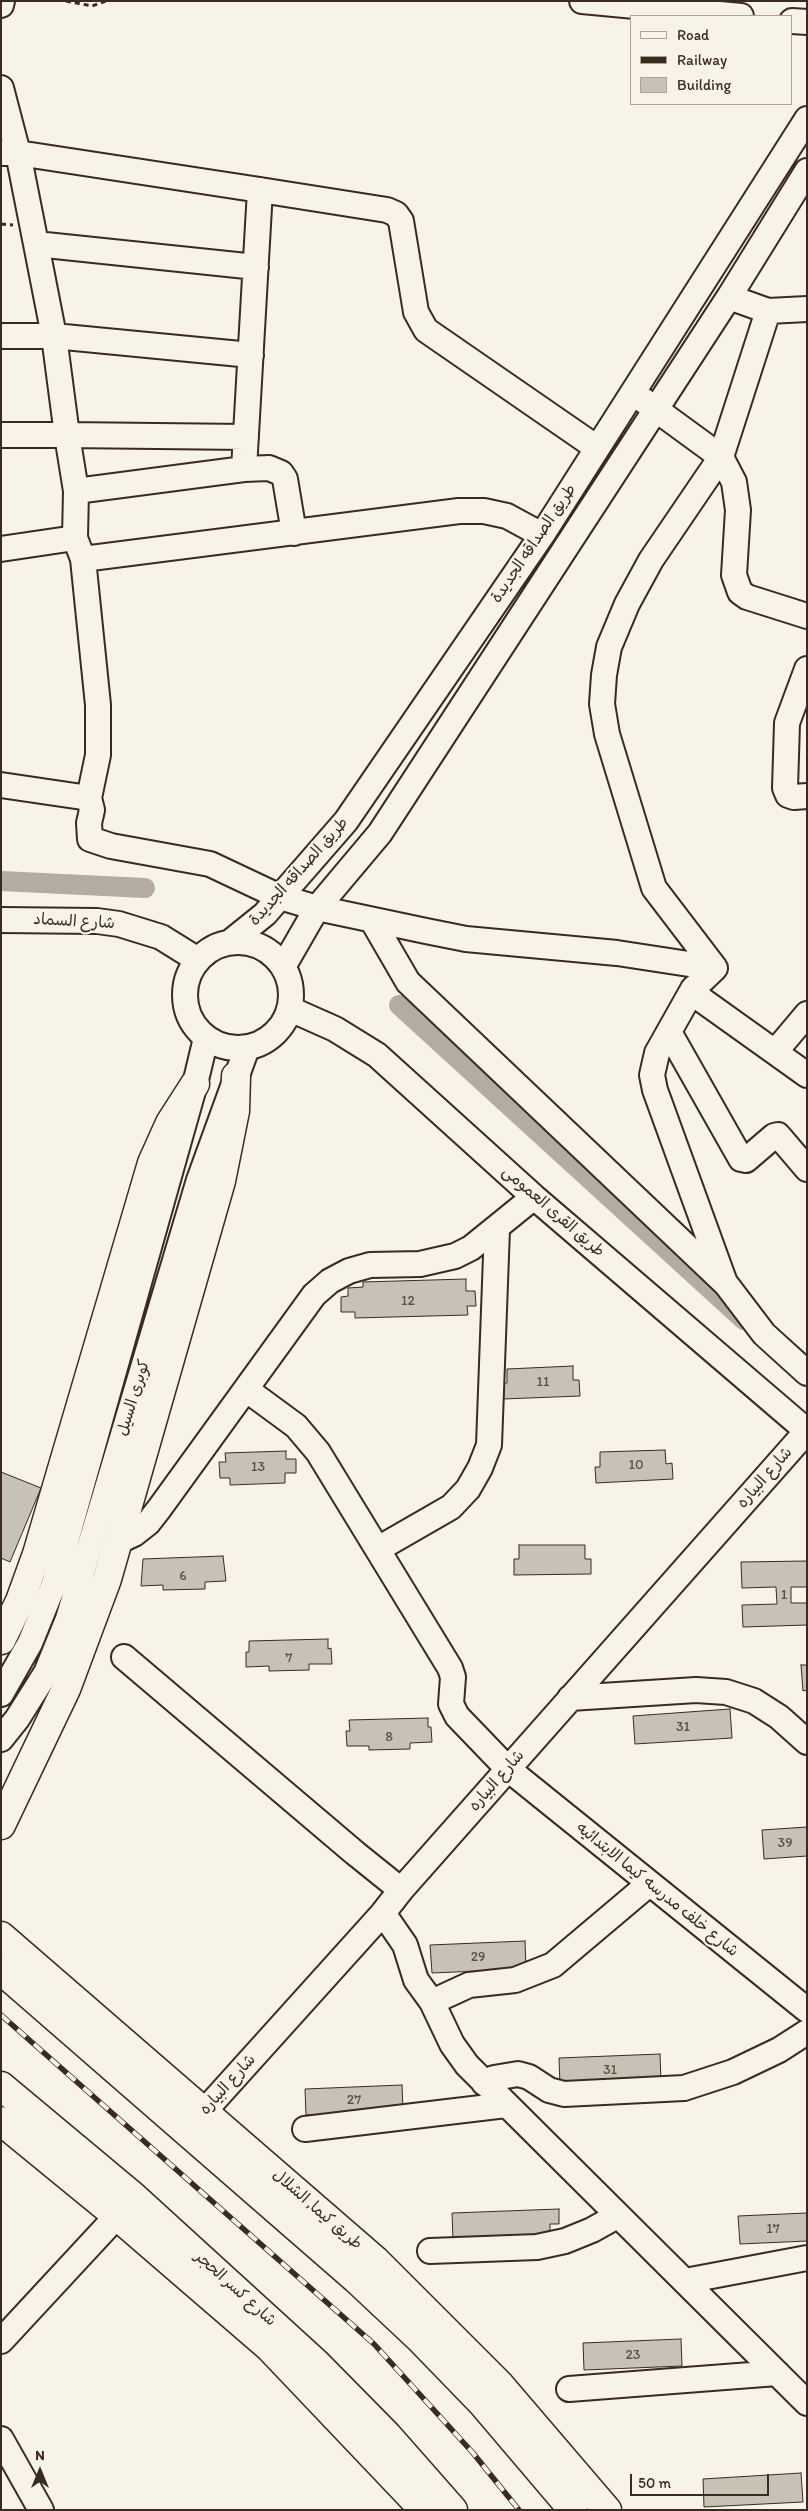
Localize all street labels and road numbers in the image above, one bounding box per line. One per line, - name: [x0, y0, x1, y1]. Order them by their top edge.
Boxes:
- street label: طريق الصداقه الجديدة: [487, 481, 581, 607]
- street label: طريق الصداقه الجديدة: [245, 814, 353, 930]
- street label: شارع السماد: [33, 910, 115, 934]
- street label: طريق القرى العمومى: [498, 1162, 608, 1262]
- street label: كوبرى السيل: [113, 1358, 155, 1438]
- street label: شارع البياره: [733, 1443, 797, 1513]
- street label: شارع البياره: [465, 1746, 529, 1816]
- street label: شارع خلف مدرسه كيما الابتدائيه: [572, 1819, 742, 1961]
- street label: شارع البياره: [196, 2051, 260, 2119]
- street label: طريق كيما, الشلال: [268, 2166, 366, 2254]
- street label: شارع كسر الحجر: [190, 2247, 280, 2331]

